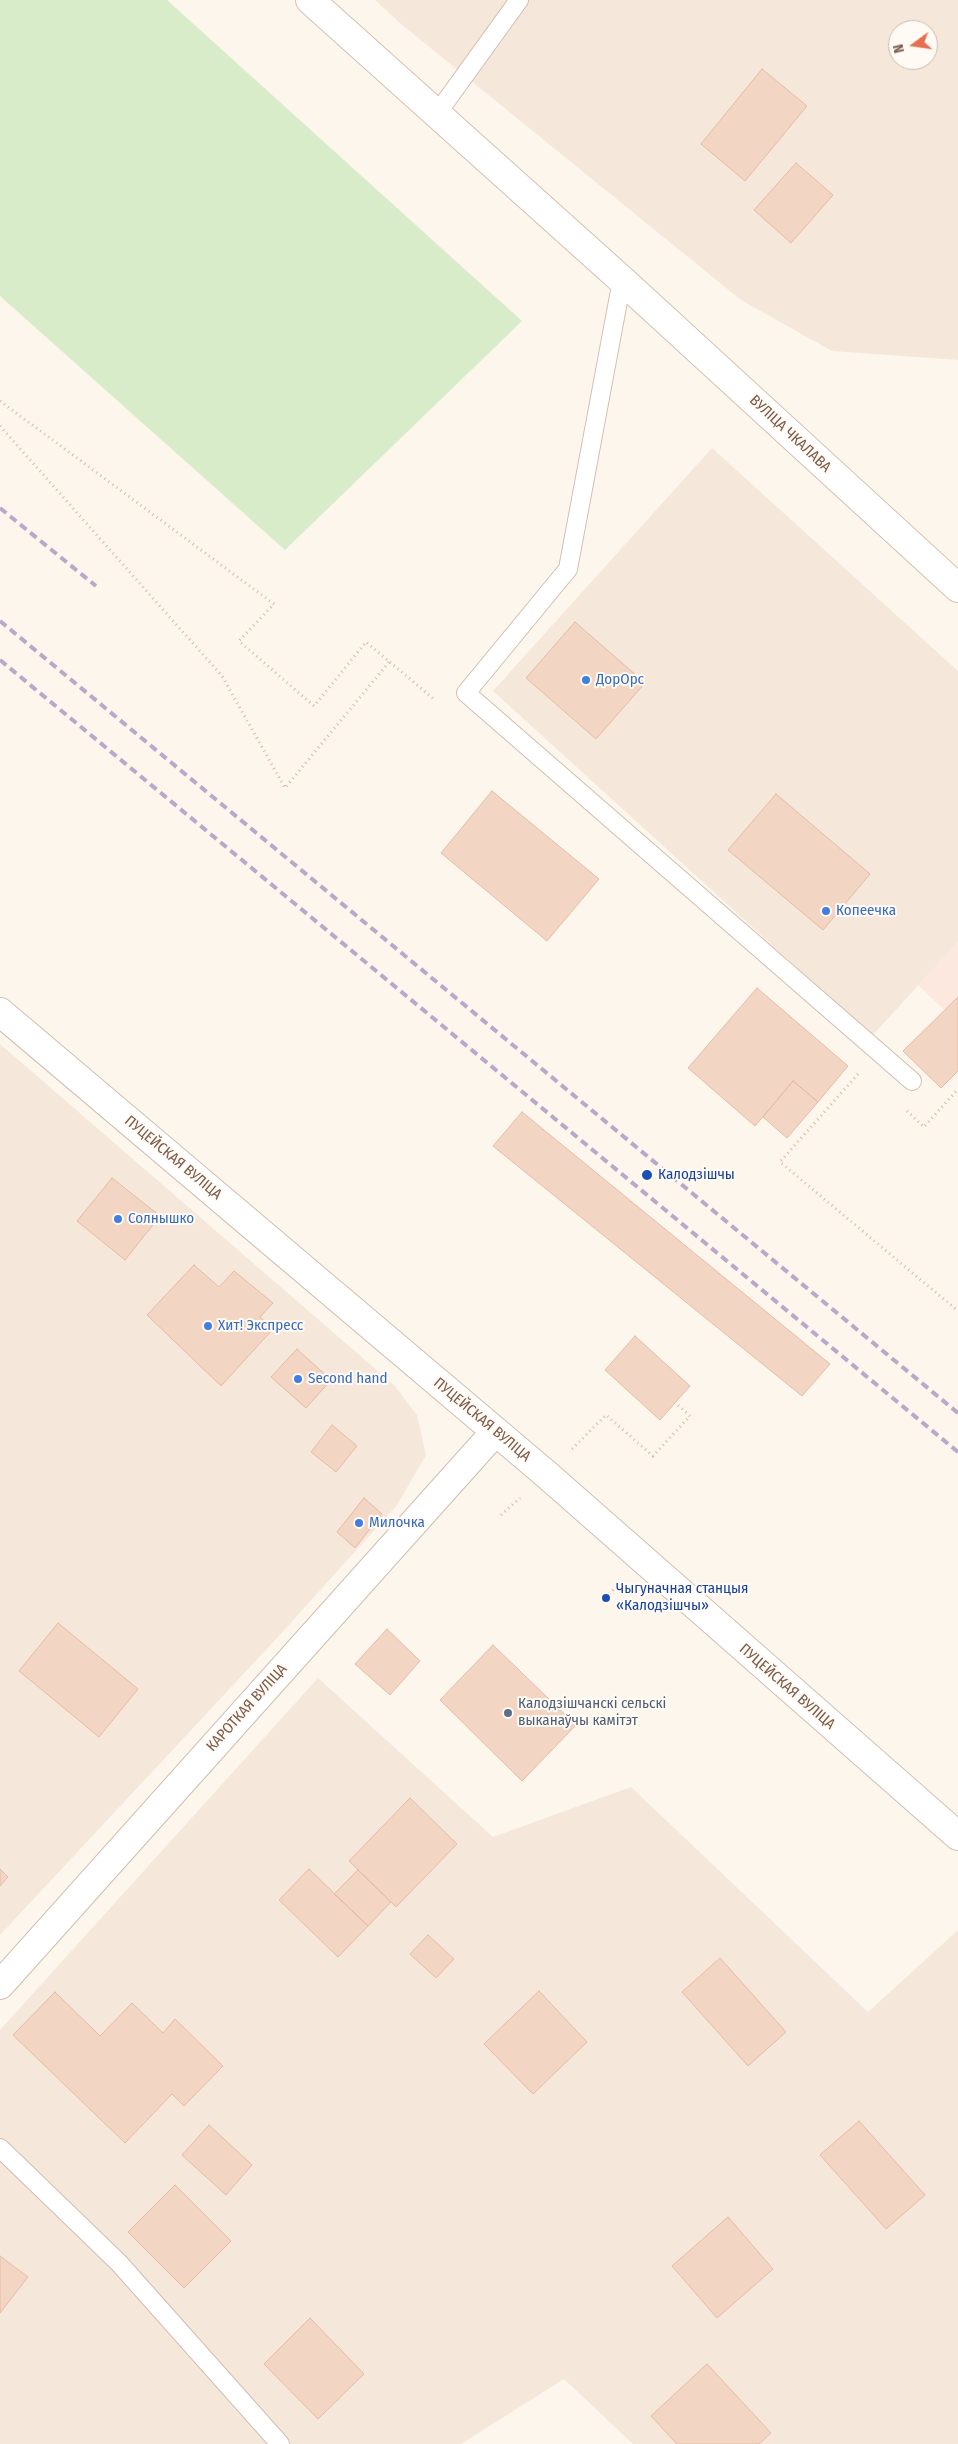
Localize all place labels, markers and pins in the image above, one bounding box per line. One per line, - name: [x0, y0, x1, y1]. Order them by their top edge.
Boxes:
- place label: ДорОрс: [596, 671, 644, 689]
- marker: ДорОрс: [580, 674, 592, 686]
- place label: Копеечка: [836, 902, 896, 920]
- marker: Копеечка: [820, 905, 832, 917]
- place label: Калодзішчы: [658, 1166, 735, 1184]
- marker: Калодзішчы: [640, 1168, 654, 1182]
- place label: Солнышко: [128, 1210, 194, 1228]
- marker: Солнышко: [112, 1213, 124, 1225]
- place label: Хит! Экспресс: [218, 1317, 303, 1335]
- marker: Хит! Экспресс: [202, 1320, 214, 1332]
- place label: Second hand: [308, 1370, 388, 1388]
- marker: Second hand: [292, 1373, 304, 1385]
- place label: Милочка: [369, 1514, 425, 1532]
- marker: Милочка: [353, 1517, 365, 1529]
- place label: Чыгуначная станцыя «Калодзішчы»: [616, 1580, 748, 1615]
- marker: Чыгуначная станцыя «Калодзішчы»: [600, 1592, 612, 1604]
- place label: Калодзішчанскі сельскі выканаўчы камітэт: [518, 1695, 666, 1730]
- marker: Калодзішчанскі сельскі выканаўчы камітэт: [502, 1707, 514, 1719]

